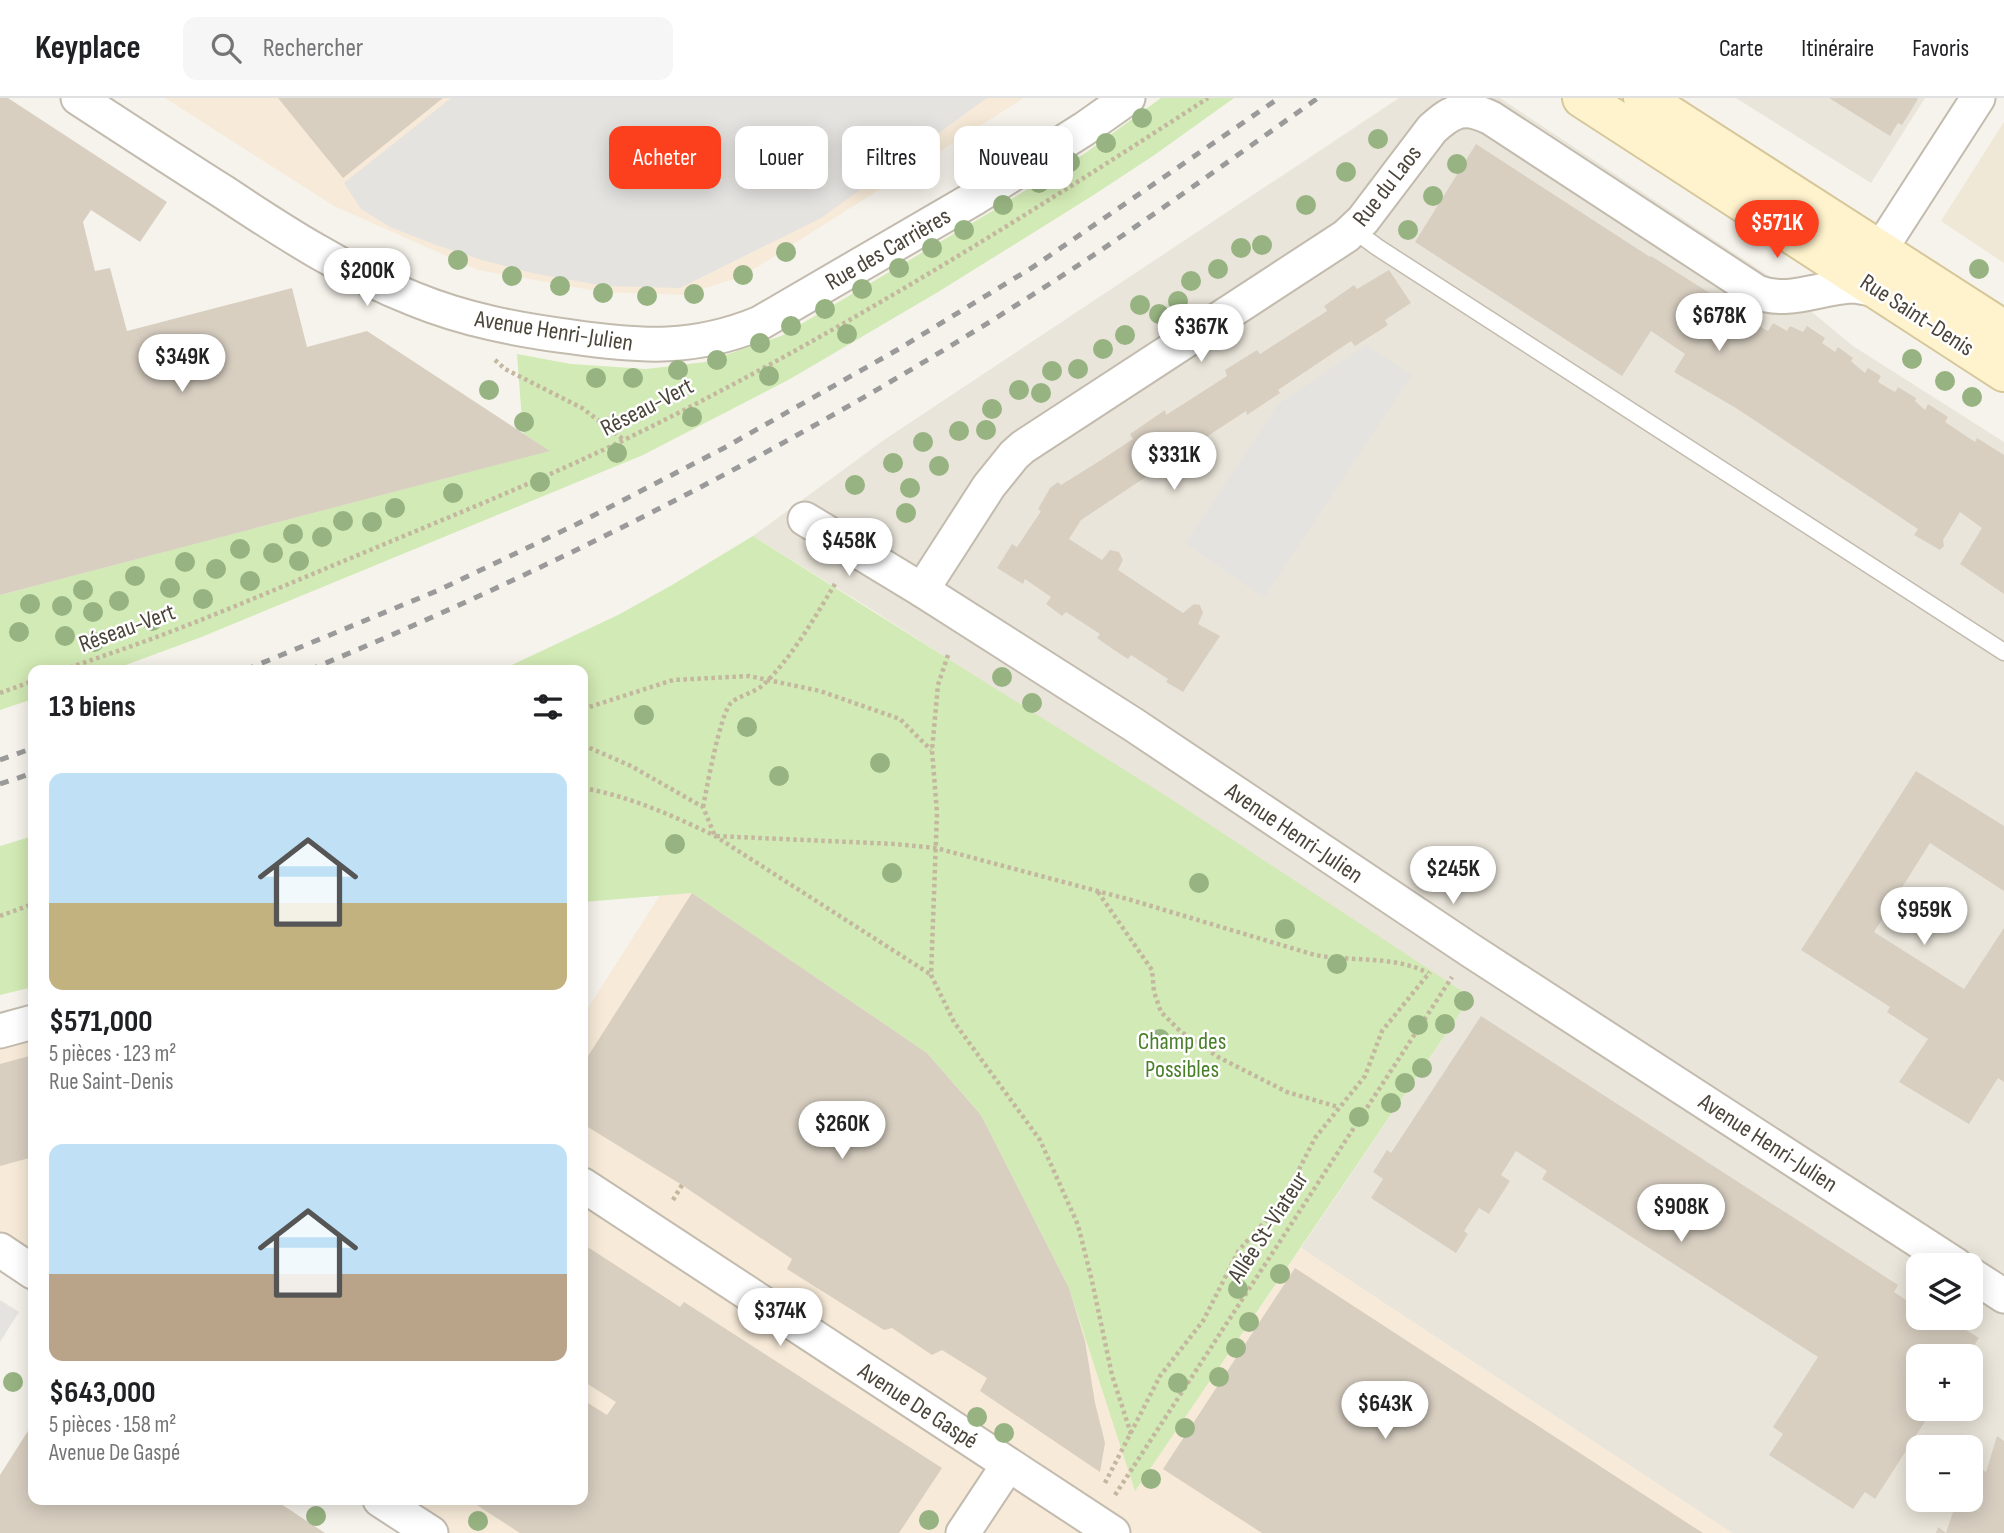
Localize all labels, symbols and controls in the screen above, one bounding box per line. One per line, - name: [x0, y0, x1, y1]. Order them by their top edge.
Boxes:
- search box: [183, 17, 673, 80]
- text: Keyplace: [35, 28, 141, 68]
- icon: search: [207, 29, 245, 67]
- text: Rechercher: [263, 33, 363, 64]
- text: Carte: [1719, 34, 1763, 63]
- text: Itinéraire: [1801, 34, 1874, 63]
- text: Favoris: [1912, 34, 1969, 63]
- chip: Acheter: [609, 126, 721, 189]
- chip: Louer: [735, 126, 828, 189]
- chip: Filtres: [842, 126, 940, 189]
- chip: Nouveau: [954, 126, 1073, 189]
- street label: Rue du Laos: [1346, 140, 1428, 232]
- pin: $571K: [1728, 200, 1826, 260]
- street label: Rue des Carrières: [820, 201, 956, 297]
- text: $571K: [1751, 209, 1803, 237]
- pin: $200K: [318, 248, 416, 308]
- text: $200K: [339, 257, 395, 285]
- street label: Rue Saint-Denis: [1855, 267, 1979, 363]
- pin: $678K: [1670, 294, 1768, 353]
- text: $678K: [1692, 302, 1746, 330]
- street label: Avenue Henri-Julien: [472, 304, 635, 358]
- pin: $367K: [1152, 304, 1250, 364]
- text: $367K: [1174, 313, 1228, 341]
- pin: $349K: [133, 334, 231, 394]
- text: $349K: [154, 343, 210, 371]
- street label: Réseau-Vert: [596, 371, 698, 443]
- pin: $331K: [1125, 432, 1223, 492]
- text: $331K: [1147, 441, 1201, 469]
- pin: $458K: [800, 518, 898, 578]
- text: $458K: [822, 527, 876, 555]
- street label: Réseau-Vert: [75, 597, 179, 659]
- icon: filters: [529, 688, 567, 726]
- text: 13 biens: [49, 689, 136, 725]
- street label: Avenue Henri-Julien: [1219, 776, 1368, 890]
- icon: home: [245, 819, 371, 945]
- pin: $245K: [1404, 846, 1502, 906]
- text: $245K: [1426, 855, 1480, 883]
- pin: $959K: [1875, 888, 1973, 947]
- text: $959K: [1897, 896, 1952, 924]
- text: $571,000: [49, 1004, 153, 1040]
- park label: Champ des Possibles: [1138, 1027, 1226, 1084]
- text: 5 pièces · 123 m²: [49, 1040, 176, 1068]
- text: Rue Saint-Denis: [49, 1068, 174, 1096]
- street label: Avenue Henri-Julien: [1692, 1087, 1843, 1199]
- pin: $260K: [793, 1102, 891, 1161]
- text: $260K: [815, 1110, 869, 1138]
- street label: Allée St-Viateur: [1221, 1166, 1315, 1289]
- pin: $908K: [1632, 1184, 1730, 1244]
- icon: home: [245, 1190, 371, 1316]
- text: $908K: [1653, 1193, 1709, 1221]
- map controls: [1906, 1253, 1983, 1512]
- button: layers: [1906, 1253, 1983, 1330]
- pin: $374K: [731, 1288, 829, 1348]
- text: $374K: [754, 1297, 806, 1325]
- button: +: [1906, 1344, 1983, 1421]
- street label: Avenue De Gaspé: [852, 1356, 983, 1455]
- text: $643,000: [49, 1375, 155, 1411]
- pin: $643K: [1336, 1382, 1434, 1441]
- text: $643K: [1357, 1390, 1413, 1418]
- text: 5 pièces · 158 m²: [49, 1411, 176, 1439]
- button: −: [1906, 1435, 1983, 1512]
- text: Avenue De Gaspé: [49, 1439, 180, 1467]

